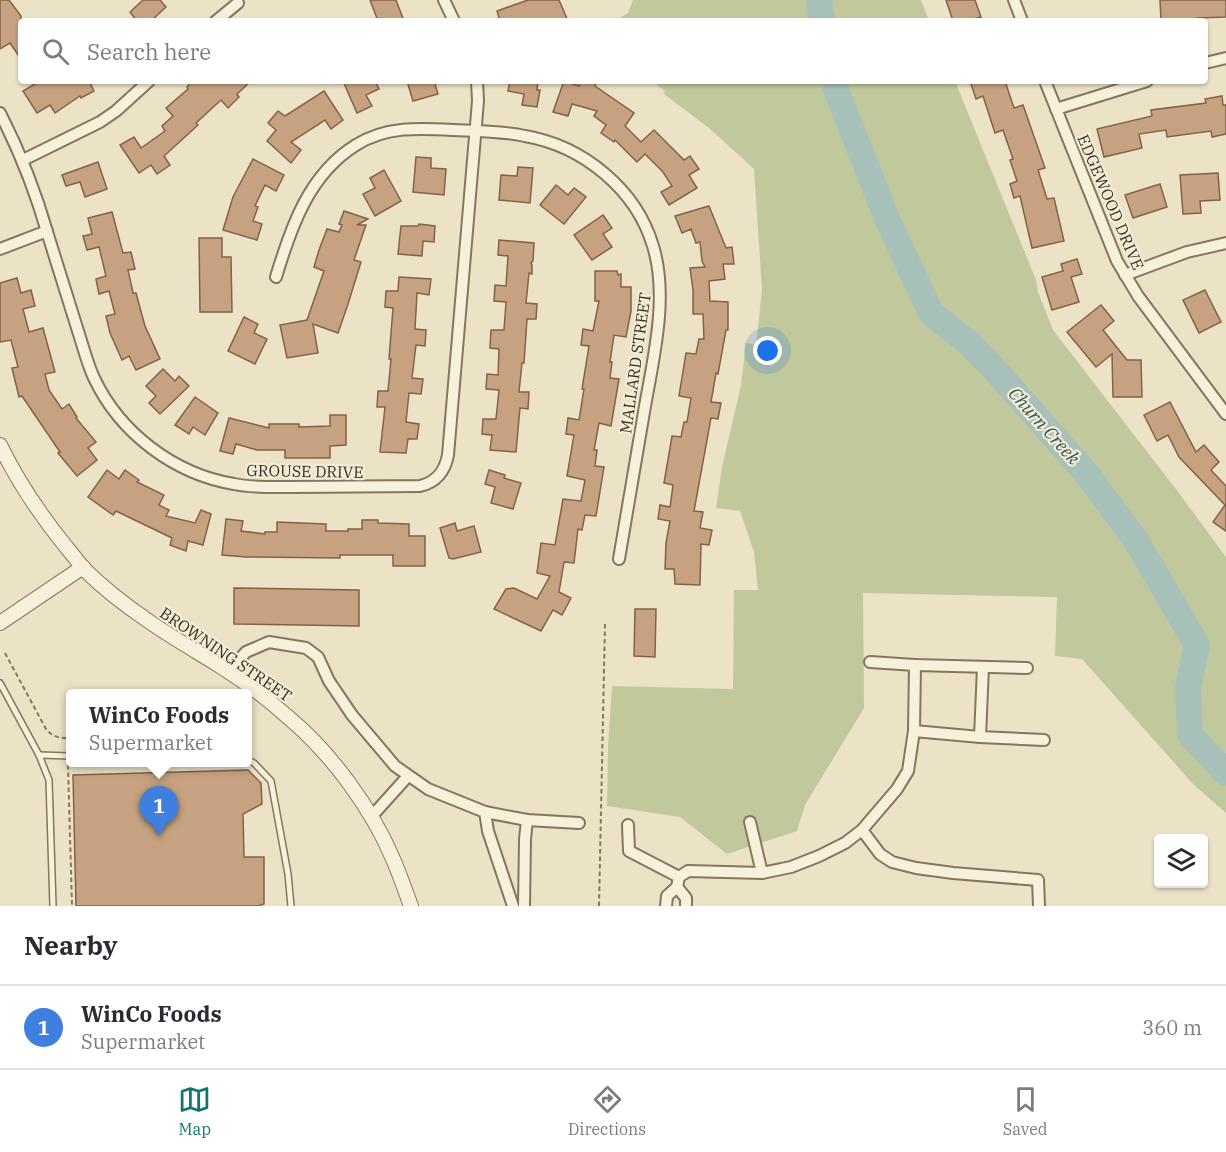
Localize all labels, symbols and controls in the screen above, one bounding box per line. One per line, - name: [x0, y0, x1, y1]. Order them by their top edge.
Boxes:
- search box: [18, 18, 1208, 84]
- icon: search: [39, 35, 72, 68]
- text: Search here: [87, 37, 211, 66]
- street label: EDGEWOOD DRIVE: [1073, 131, 1149, 273]
- street label: MALLARD STREET: [615, 291, 655, 435]
- your location: [753, 336, 782, 365]
- water label: Churn Creek: [1004, 382, 1085, 470]
- street label: GROUSE DRIVE: [246, 460, 364, 482]
- street label: BROWNING STREET: [156, 602, 296, 706]
- popup: [66, 689, 252, 767]
- text: WinCo Foods: [89, 700, 229, 729]
- text: Supermarket: [89, 729, 213, 756]
- pin: 1: [140, 786, 178, 836]
- map controls: [1154, 834, 1208, 888]
- button: layers: [1154, 834, 1208, 888]
- text: Nearby: [24, 928, 118, 962]
- text: WinCo Foods: [81, 999, 222, 1028]
- text: 1: [38, 1014, 50, 1041]
- text: 360 m: [1142, 1014, 1202, 1041]
- text: Supermarket: [81, 1028, 205, 1055]
- tab: Map: [178, 1083, 211, 1139]
- tab: Directions: [568, 1083, 646, 1139]
- tab: Saved: [1003, 1083, 1048, 1139]

